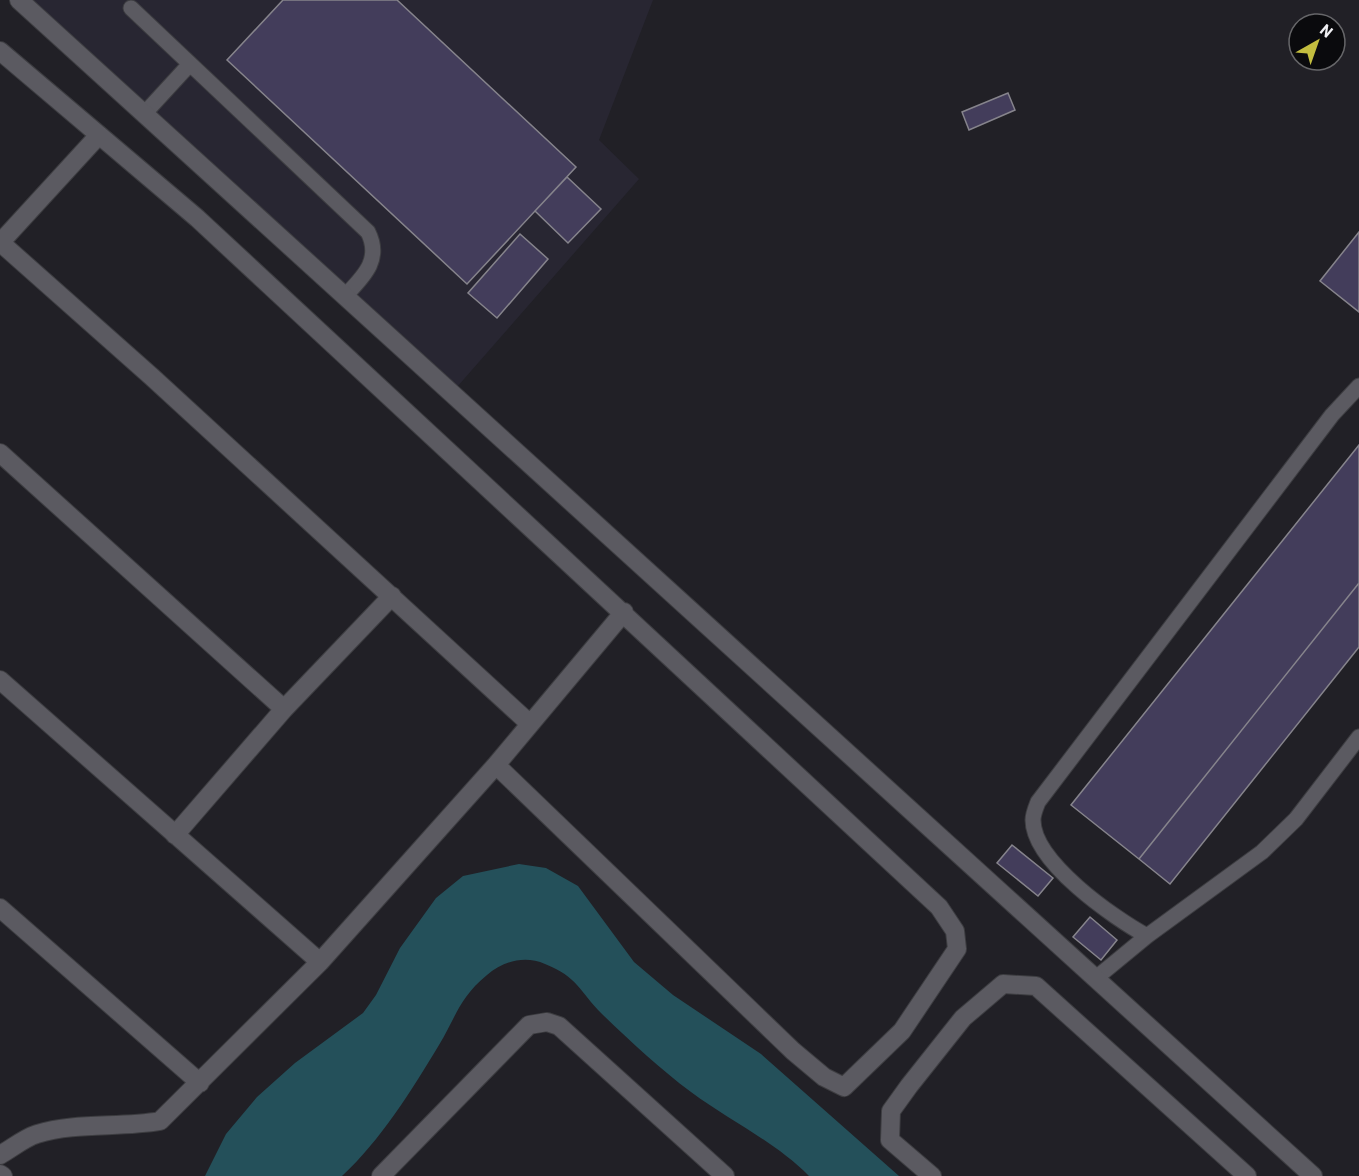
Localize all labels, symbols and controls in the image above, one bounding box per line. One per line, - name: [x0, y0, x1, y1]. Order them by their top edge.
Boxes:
- north arrow: [1287, 12, 1347, 72]
- text: N: [1317, 19, 1337, 41]

